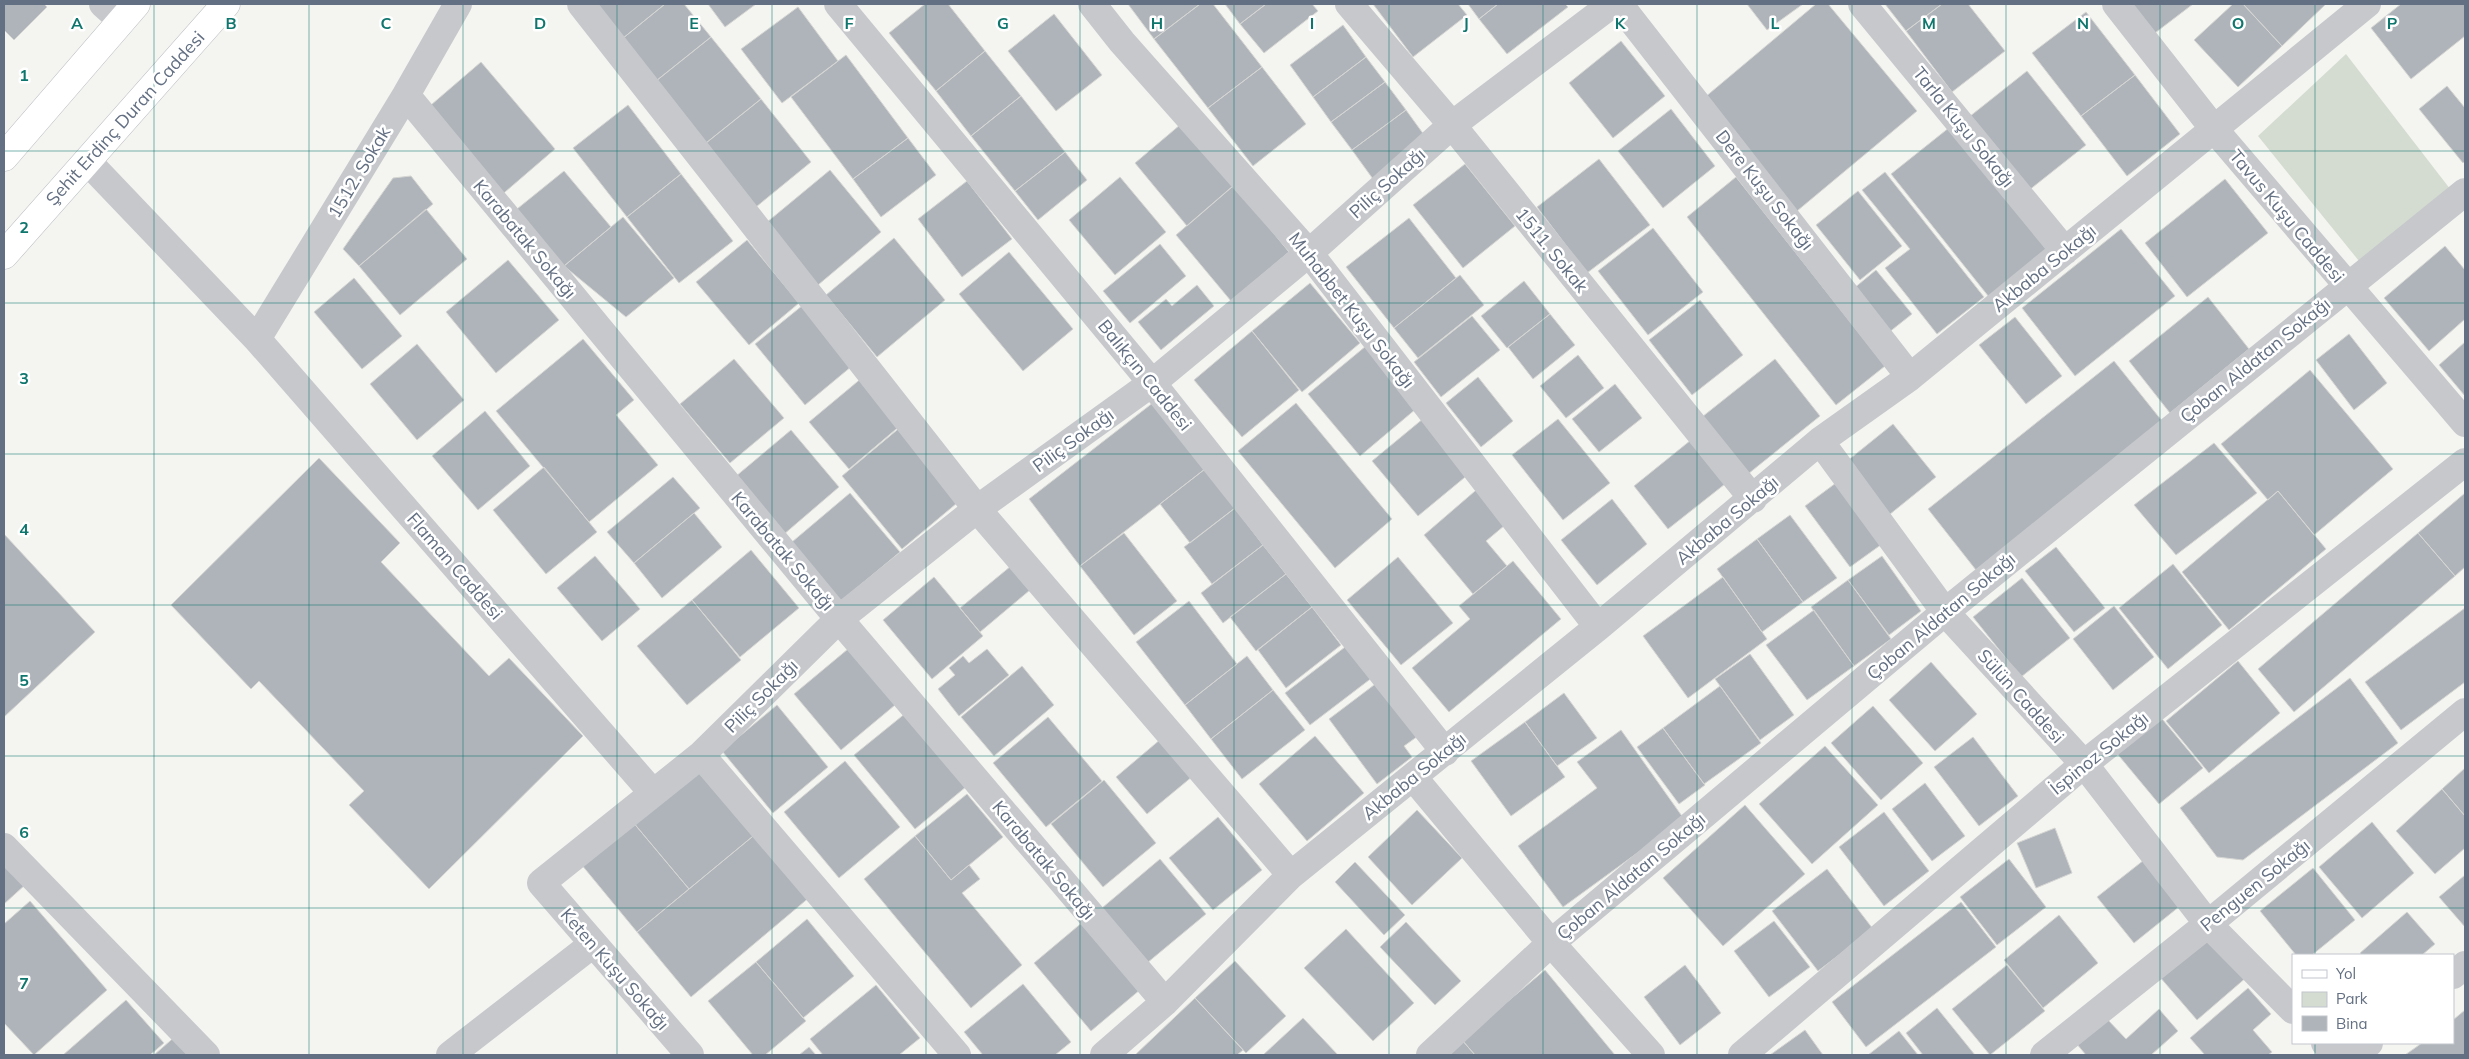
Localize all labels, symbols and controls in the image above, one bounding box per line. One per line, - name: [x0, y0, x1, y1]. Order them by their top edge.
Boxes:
- text: A: [71, 13, 83, 33]
- text: B: [225, 13, 237, 33]
- text: C: [381, 13, 392, 33]
- text: D: [534, 13, 546, 33]
- text: E: [689, 13, 699, 33]
- text: F: [844, 13, 854, 33]
- text: G: [997, 13, 1009, 33]
- text: H: [1151, 13, 1163, 33]
- text: I: [1310, 13, 1314, 33]
- text: J: [1463, 13, 1469, 33]
- text: K: [1615, 13, 1627, 33]
- text: L: [1771, 13, 1780, 33]
- text: M: [1922, 13, 1936, 33]
- text: N: [2077, 13, 2089, 33]
- text: O: [2232, 13, 2244, 33]
- text: P: [2387, 13, 2398, 33]
- street label: Şehit Erdinç Duran Caddesi: [41, 26, 209, 210]
- street label: Tarla Kuşu Sokağı: [1908, 62, 2020, 192]
- text: 1: [19, 65, 29, 85]
- street label: 1512. Sokak: [323, 121, 396, 222]
- street label: Dere Kuşu Sokağı: [1711, 125, 1819, 255]
- street label: Piliç Sokağı: [1344, 143, 1430, 223]
- street label: Tavus Kuşu Caddesi: [2225, 145, 2349, 287]
- street label: Karabatak Sokağı: [468, 175, 582, 303]
- street label: 1511. Sokak: [1511, 203, 1594, 298]
- text: 2: [19, 217, 29, 237]
- street label: Akbaba Sokağı: [1987, 219, 2101, 317]
- street label: Muhabbet Kuşu Sokağı: [1284, 227, 1420, 393]
- street label: Çoban Aldatan Sokağı: [2175, 292, 2335, 428]
- street label: Balıkçın Caddesi: [1093, 315, 1197, 435]
- text: 3: [19, 368, 29, 388]
- street label: Piliç Sokağı: [1028, 403, 1118, 477]
- street label: Akbaba Sokağı: [1671, 470, 1783, 570]
- street label: Karabatak Sokağı: [726, 487, 840, 615]
- street label: Flaman Caddesi: [402, 508, 508, 624]
- text: 4: [19, 519, 29, 539]
- street label: Çoban Aldatan Sokağı: [1862, 547, 2020, 685]
- street label: Sülün Caddesi: [1973, 644, 2069, 748]
- street label: Piliç Sokağı: [719, 654, 803, 738]
- text: 5: [19, 670, 29, 690]
- street label: İspinoz Sokağı: [2045, 706, 2153, 800]
- street label: Akbaba Sokağı: [1357, 727, 1471, 825]
- street label: Karabatak Sokağı: [987, 796, 1101, 924]
- street label: Çoban Aldatan Sokağı: [1552, 807, 1710, 945]
- text: 6: [19, 822, 29, 842]
- street label: Penguen Sokağı: [2195, 834, 2315, 936]
- street label: Keten Kuşu Sokağı: [556, 903, 674, 1035]
- legend: [2292, 954, 2454, 1044]
- text: Yol: [2335, 964, 2356, 983]
- text: 7: [19, 973, 29, 993]
- text: Park: [2336, 989, 2368, 1008]
- text: Bina: [2336, 1014, 2368, 1033]

